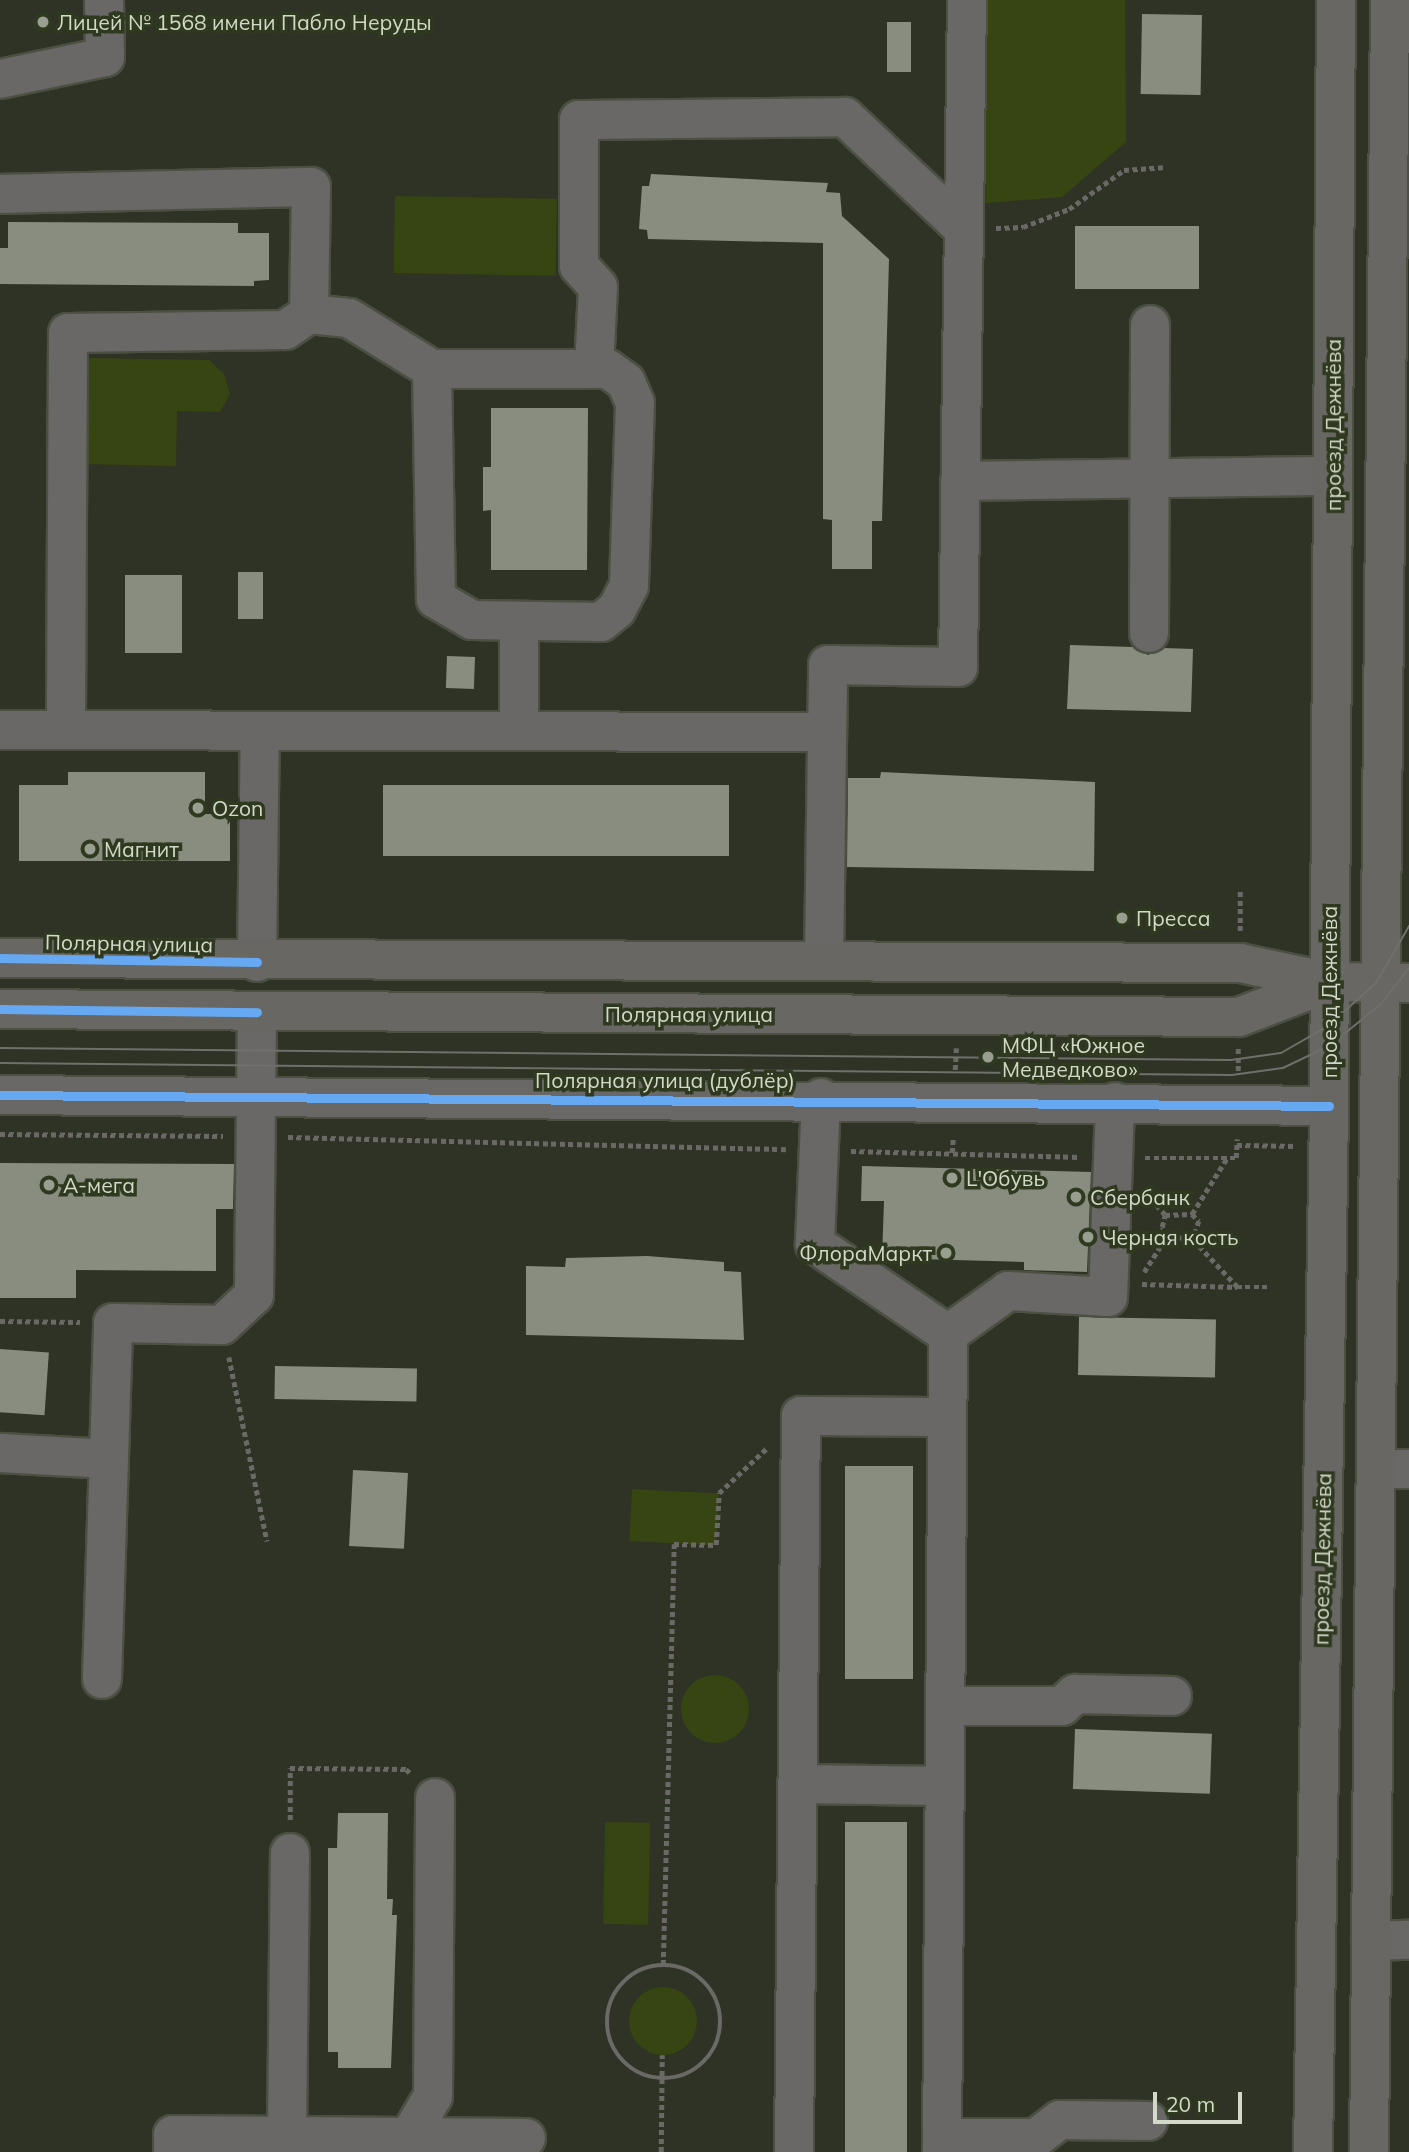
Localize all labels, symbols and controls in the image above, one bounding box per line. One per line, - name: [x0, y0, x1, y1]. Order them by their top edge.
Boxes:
- place label: Лицей № 1568 имени Пабло Неруды: [57, 9, 432, 35]
- marker: Лицей № 1568 имени Пабло Неруды: [35, 14, 51, 30]
- street label: проезд Дежнёва: [1320, 339, 1346, 511]
- place label: Ozon: [212, 795, 263, 821]
- marker: Ozon: [190, 800, 206, 816]
- place label: Магнит: [104, 836, 179, 862]
- marker: Магнит: [82, 841, 98, 857]
- place label: Пресса: [1136, 905, 1211, 931]
- street label: проезд Дежнёва: [1316, 906, 1342, 1078]
- marker: Пресса: [1114, 910, 1130, 926]
- street label: Полярная улица: [45, 929, 213, 957]
- street label: Полярная улица: [605, 1001, 773, 1027]
- place label: МФЦ «Южное Медведково»: [1002, 1032, 1145, 1082]
- marker: МФЦ «Южное Медведково»: [980, 1049, 996, 1065]
- street label: Полярная улица (дублёр): [535, 1067, 795, 1093]
- place label: L'Обувь: [966, 1165, 1045, 1191]
- marker: L'Обувь: [944, 1170, 960, 1186]
- place label: А-мега: [63, 1172, 135, 1198]
- marker: А-мега: [41, 1177, 57, 1193]
- place label: Сбербанк: [1090, 1184, 1190, 1210]
- marker: Сбербанк: [1068, 1189, 1084, 1205]
- place label: Черная кость: [1102, 1224, 1239, 1250]
- marker: Черная кость: [1080, 1229, 1096, 1245]
- place label: ФлораМаркт: [799, 1240, 932, 1266]
- marker: ФлораМаркт: [938, 1245, 954, 1261]
- street label: проезд Дежнёва: [1308, 1473, 1336, 1645]
- scale bar: [1157, 2078, 1246, 2122]
- text: 20 m: [1166, 2091, 1215, 2117]

